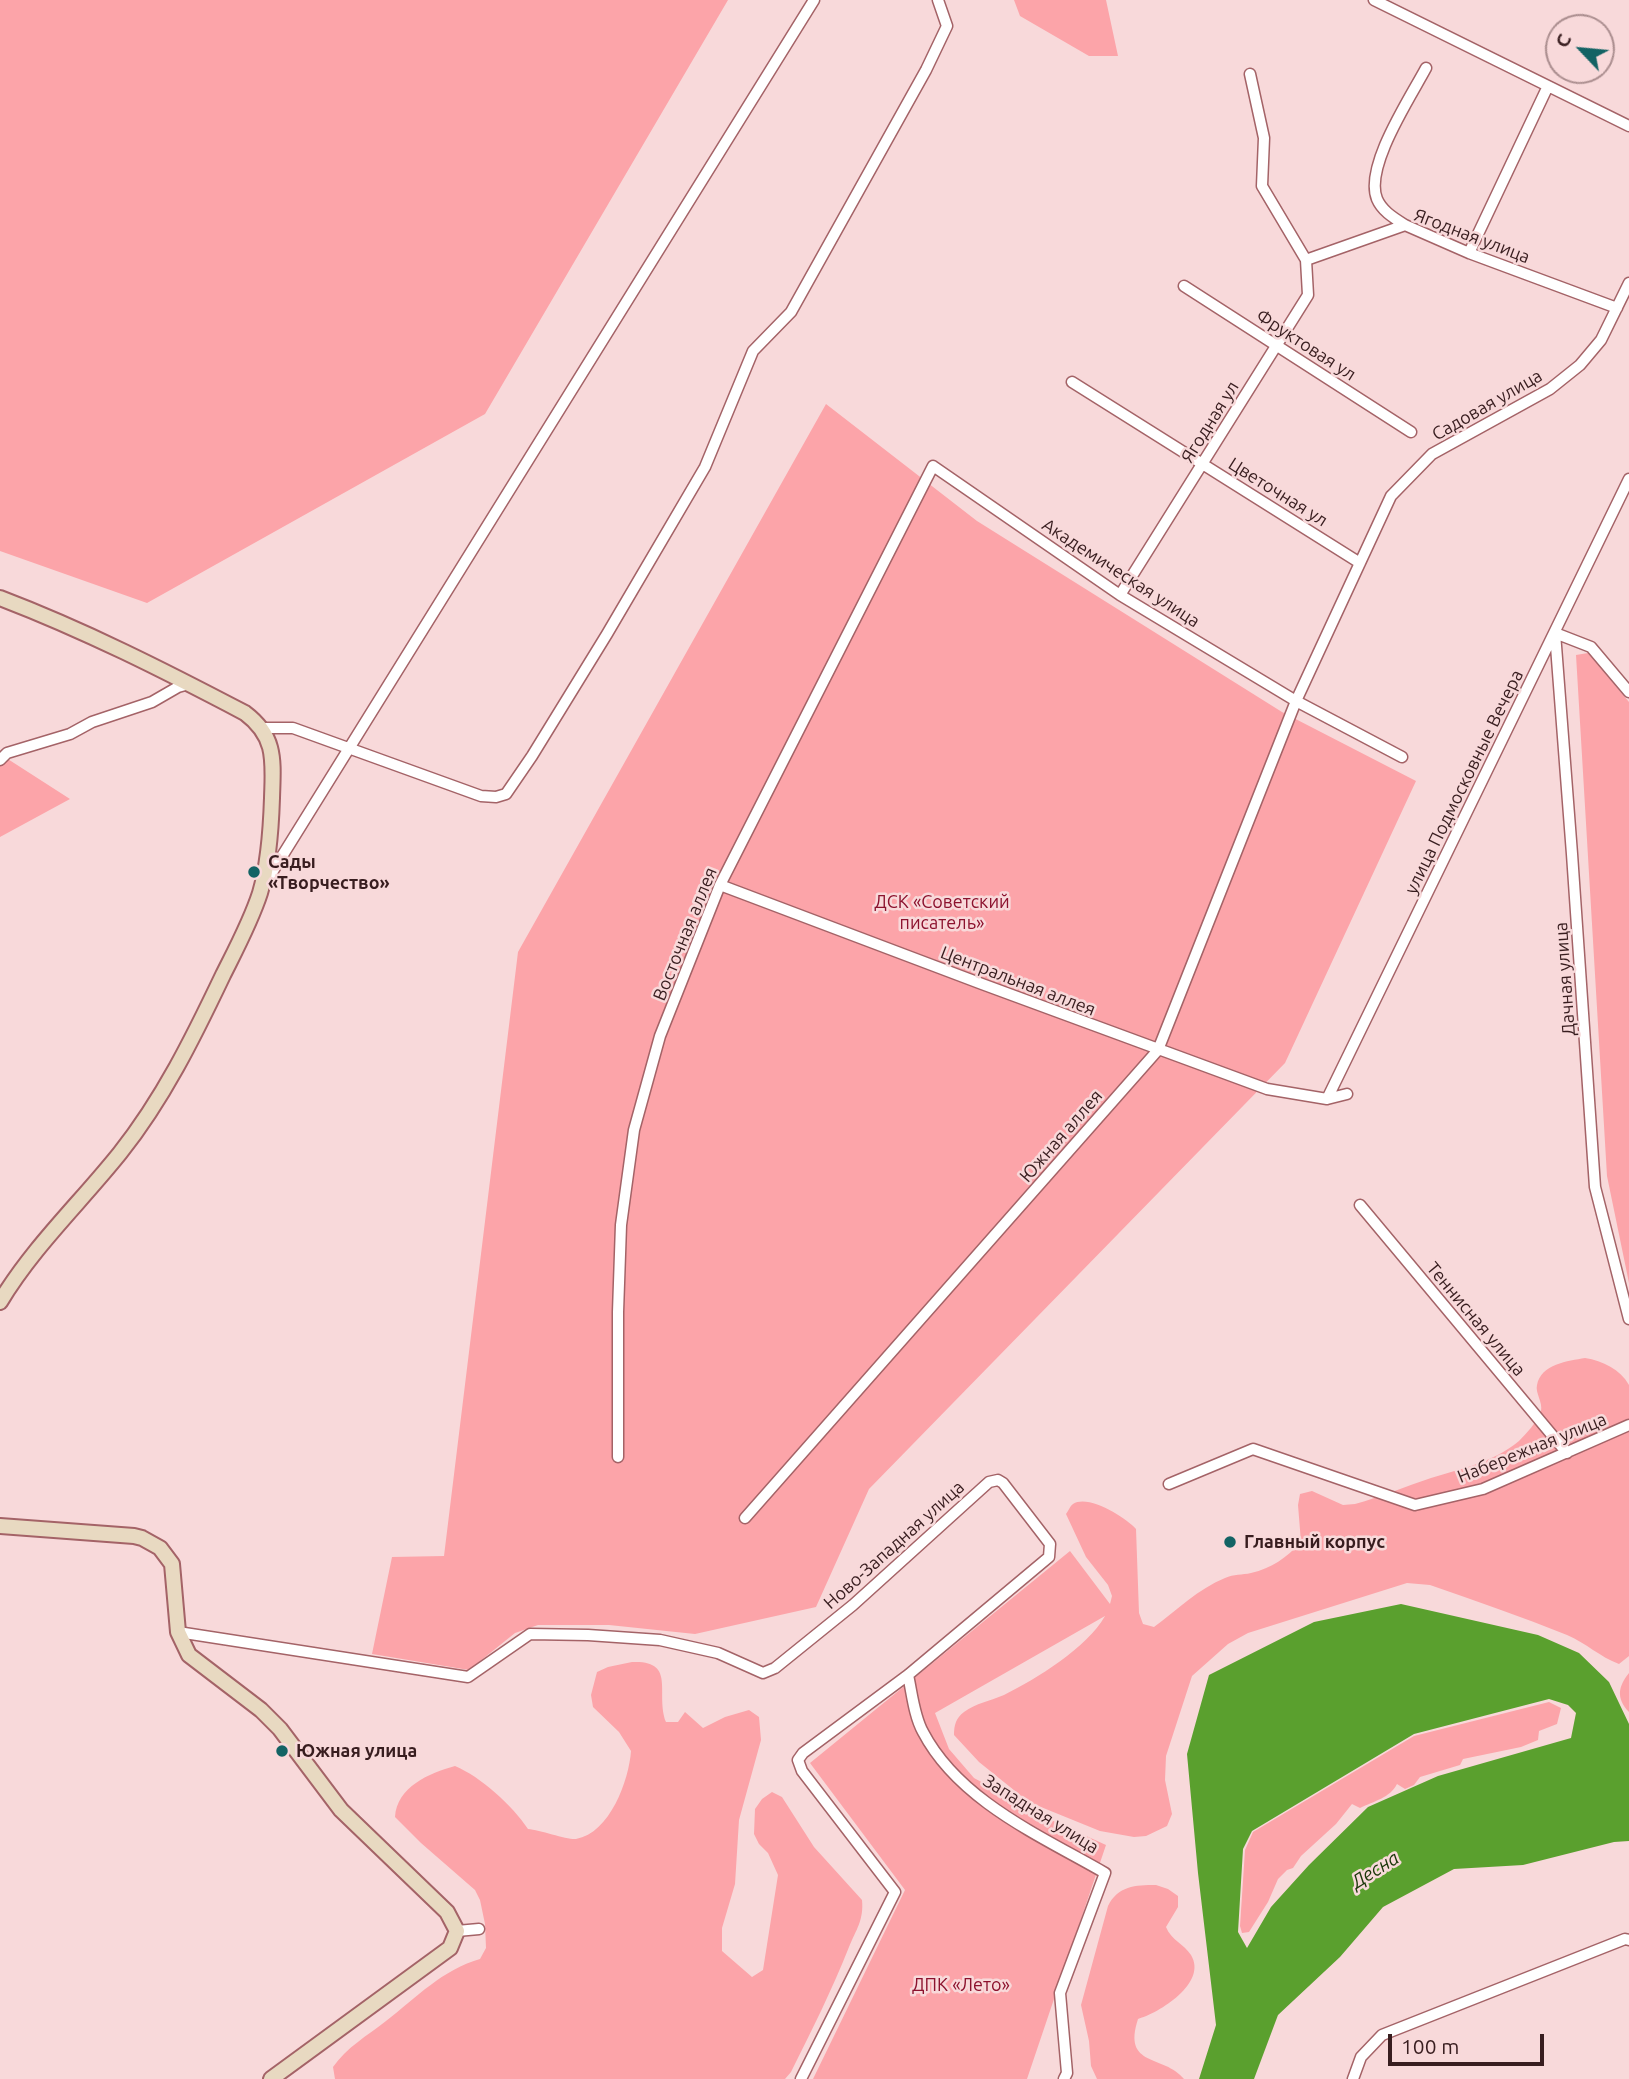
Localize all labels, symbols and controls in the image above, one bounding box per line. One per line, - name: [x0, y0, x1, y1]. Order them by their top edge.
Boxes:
- north arrow: [1545, 14, 1615, 84]
- text: С: [1550, 30, 1575, 51]
- street label: Ягодная улица: [1411, 204, 1533, 268]
- street label: Фруктовая ул: [1252, 305, 1360, 385]
- street label: Садовая улица: [1428, 365, 1546, 445]
- street label: Ягодная ул: [1176, 377, 1244, 467]
- street label: Цветочная ул: [1224, 453, 1332, 531]
- street label: Академическая улица: [1038, 514, 1204, 632]
- street label: улица Подмосковные Вечера: [1400, 666, 1528, 898]
- place label: Сады «Творчество»: [268, 851, 390, 894]
- marker: Сады «Творчество»: [246, 864, 262, 880]
- street label: Восточная аллея: [648, 864, 722, 1004]
- park label: ДСК «Советский писатель»: [874, 891, 1010, 934]
- street label: Дачная улица: [1550, 921, 1580, 1037]
- street label: Центральная аллея: [937, 941, 1099, 1021]
- street label: Южная аллея: [1015, 1085, 1107, 1187]
- street label: Теннисная улица: [1422, 1258, 1530, 1380]
- street label: Набережная улица: [1454, 1408, 1610, 1488]
- street label: Ново-Западная улица: [819, 1476, 969, 1614]
- place label: Главный корпус: [1244, 1531, 1385, 1553]
- marker: Главный корпус: [1222, 1534, 1238, 1550]
- place label: Южная улица: [296, 1740, 417, 1762]
- marker: Южная улица: [274, 1743, 290, 1759]
- street label: Западная улица: [979, 1770, 1103, 1858]
- water label: Десна: [1347, 1847, 1403, 1893]
- park label: ДПК «Лето»: [912, 1974, 1010, 1996]
- scale bar: [1391, 2020, 1547, 2064]
- text: 100 m: [1401, 2034, 1459, 2058]

